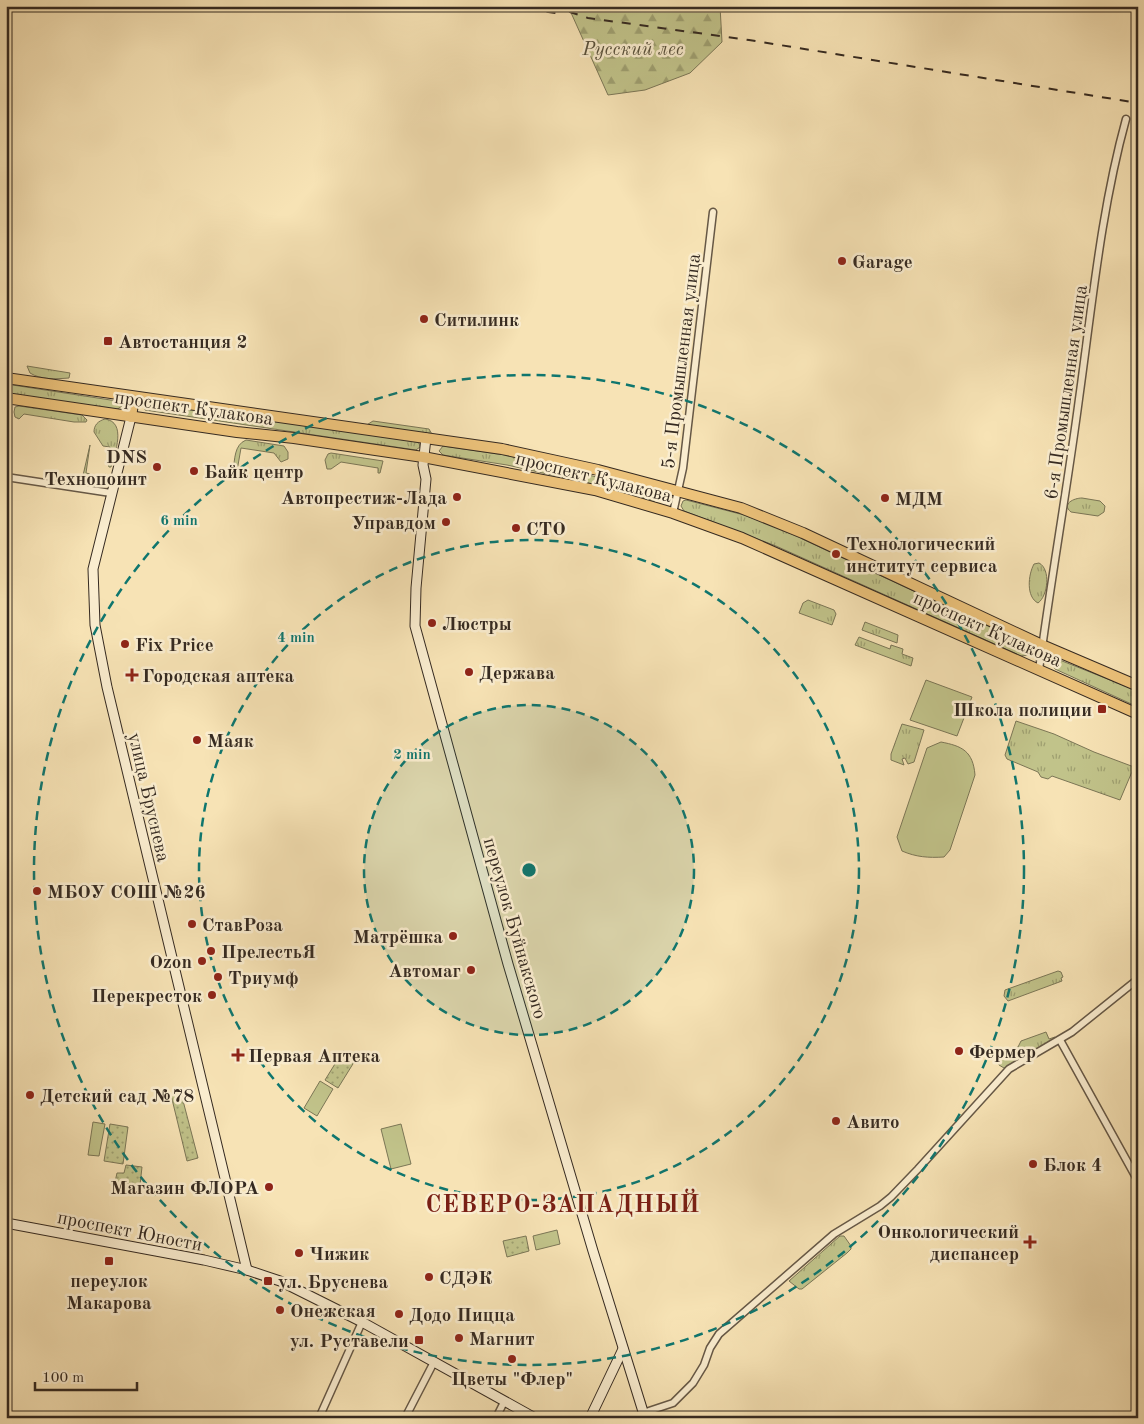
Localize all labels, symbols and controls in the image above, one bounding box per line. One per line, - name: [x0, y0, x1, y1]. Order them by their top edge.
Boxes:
- park label: Русский лес: [581, 41, 684, 60]
- street label: 5-я Промышленная улица: [660, 252, 705, 470]
- place label: Garage: [852, 254, 913, 273]
- marker: Garage: [836, 255, 848, 267]
- street label: 6-я Промышленная улица: [1043, 283, 1092, 501]
- place label: Ситилинк: [434, 312, 519, 331]
- marker: Ситилинк: [418, 313, 430, 325]
- place label: Автостанция 2: [118, 334, 248, 353]
- marker: Автостанция 2: [102, 335, 114, 347]
- street label: проспект Кулакова: [113, 389, 275, 430]
- place label: DNS Технопоинт: [44, 449, 147, 490]
- street label: проспект Кулакова: [513, 450, 674, 507]
- marker: DNS Технопоинт: [151, 461, 163, 473]
- place label: Байк центр: [204, 464, 304, 483]
- marker: Байк центр: [188, 465, 200, 477]
- place label: Автопрестиж-Лада: [281, 490, 447, 509]
- marker: Автопрестиж-Лада: [451, 491, 463, 503]
- place label: МДМ: [895, 491, 943, 510]
- marker: МДМ: [879, 492, 891, 504]
- text: 6 min: [160, 514, 198, 529]
- place label: Управдом: [351, 515, 436, 534]
- marker: Управдом: [440, 516, 452, 528]
- place label: СТО: [526, 521, 566, 540]
- marker: СТО: [510, 522, 522, 534]
- place label: Технологический институт сервиса: [846, 536, 998, 577]
- marker: Технологический институт сервиса: [830, 548, 842, 560]
- street label: проспект Кулакова: [910, 589, 1065, 672]
- place label: Люстры: [442, 616, 512, 635]
- marker: Люстры: [426, 617, 438, 629]
- text: 4 min: [277, 631, 315, 646]
- place label: Fix Price: [135, 637, 214, 656]
- marker: Fix Price: [119, 638, 131, 650]
- place label: Держава: [479, 665, 555, 684]
- marker: Держава: [463, 666, 475, 678]
- place label: Городская аптека: [142, 668, 295, 687]
- marker: Городская аптека: [126, 669, 138, 681]
- place label: Школа полиции: [953, 702, 1092, 721]
- marker: Школа полиции: [1096, 703, 1108, 715]
- street label: улица Бруснева: [123, 731, 172, 865]
- place label: Маяк: [207, 733, 254, 752]
- marker: Маяк: [191, 734, 203, 746]
- text: 2 min: [393, 748, 431, 763]
- street label: переулок Буйнакского: [479, 836, 549, 1022]
- centre of rings: [520, 861, 538, 879]
- place label: МБОУ СОШ №26: [47, 884, 206, 903]
- marker: МБОУ СОШ №26: [31, 885, 43, 897]
- place label: СтавРоза: [202, 917, 283, 936]
- marker: СтавРоза: [186, 918, 198, 930]
- place label: Матрёшка: [353, 929, 443, 948]
- marker: Матрёшка: [447, 930, 459, 942]
- place label: ПрелестьЯ: [221, 944, 316, 963]
- marker: ПрелестьЯ: [205, 945, 217, 957]
- place label: Ozon: [150, 954, 192, 973]
- marker: Ozon: [196, 955, 208, 967]
- place label: Автомаг: [388, 963, 461, 982]
- marker: Автомаг: [465, 964, 477, 976]
- place label: Триумф: [228, 970, 299, 989]
- marker: Триумф: [212, 971, 224, 983]
- place label: Перекресток: [91, 988, 202, 1007]
- marker: Перекресток: [206, 989, 218, 1001]
- place label: Фермер: [969, 1044, 1036, 1063]
- marker: Фермер: [953, 1045, 965, 1057]
- place label: Первая Аптека: [248, 1048, 381, 1067]
- marker: Первая Аптека: [232, 1049, 244, 1061]
- place label: Детский сад №78: [40, 1088, 194, 1107]
- marker: Детский сад №78: [24, 1089, 36, 1101]
- place label: Авито: [846, 1114, 899, 1133]
- marker: Авито: [830, 1115, 842, 1127]
- place label: Блок 4: [1043, 1157, 1102, 1176]
- marker: Блок 4: [1027, 1158, 1039, 1170]
- place label: Магазин ФЛОРА: [110, 1180, 259, 1199]
- marker: Магазин ФЛОРА: [263, 1181, 275, 1193]
- district label: СЕВЕРО-ЗАПАДНЫЙ: [426, 1188, 700, 1218]
- street label: проспект Юности: [55, 1209, 204, 1256]
- place label: Онкологический диспансер: [877, 1224, 1019, 1265]
- marker: Онкологический диспансер: [1023, 1235, 1037, 1249]
- place label: Чижик: [309, 1246, 369, 1265]
- marker: Чижик: [293, 1247, 305, 1259]
- marker: переулок Макарова: [103, 1255, 115, 1267]
- place label: СДЭК: [439, 1270, 492, 1289]
- marker: СДЭК: [423, 1271, 435, 1283]
- place label: переулок Макарова: [66, 1273, 152, 1314]
- place label: ул. Бруснева: [278, 1274, 389, 1293]
- marker: ул. Бруснева: [262, 1275, 274, 1287]
- place label: Онежская: [290, 1303, 376, 1322]
- marker: Онежская: [274, 1304, 286, 1316]
- place label: Додо Пицца: [409, 1307, 515, 1326]
- marker: Додо Пицца: [393, 1308, 405, 1320]
- place label: Магнит: [469, 1331, 535, 1350]
- marker: Магнит: [453, 1332, 465, 1344]
- place label: ул. Руставели: [290, 1333, 409, 1352]
- marker: ул. Руставели: [413, 1334, 425, 1346]
- marker: Цветы "Флер": [506, 1353, 518, 1365]
- scale bar: [35, 1359, 138, 1391]
- text: 100 m: [42, 1371, 84, 1386]
- place label: Цветы "Флер": [451, 1371, 573, 1390]

